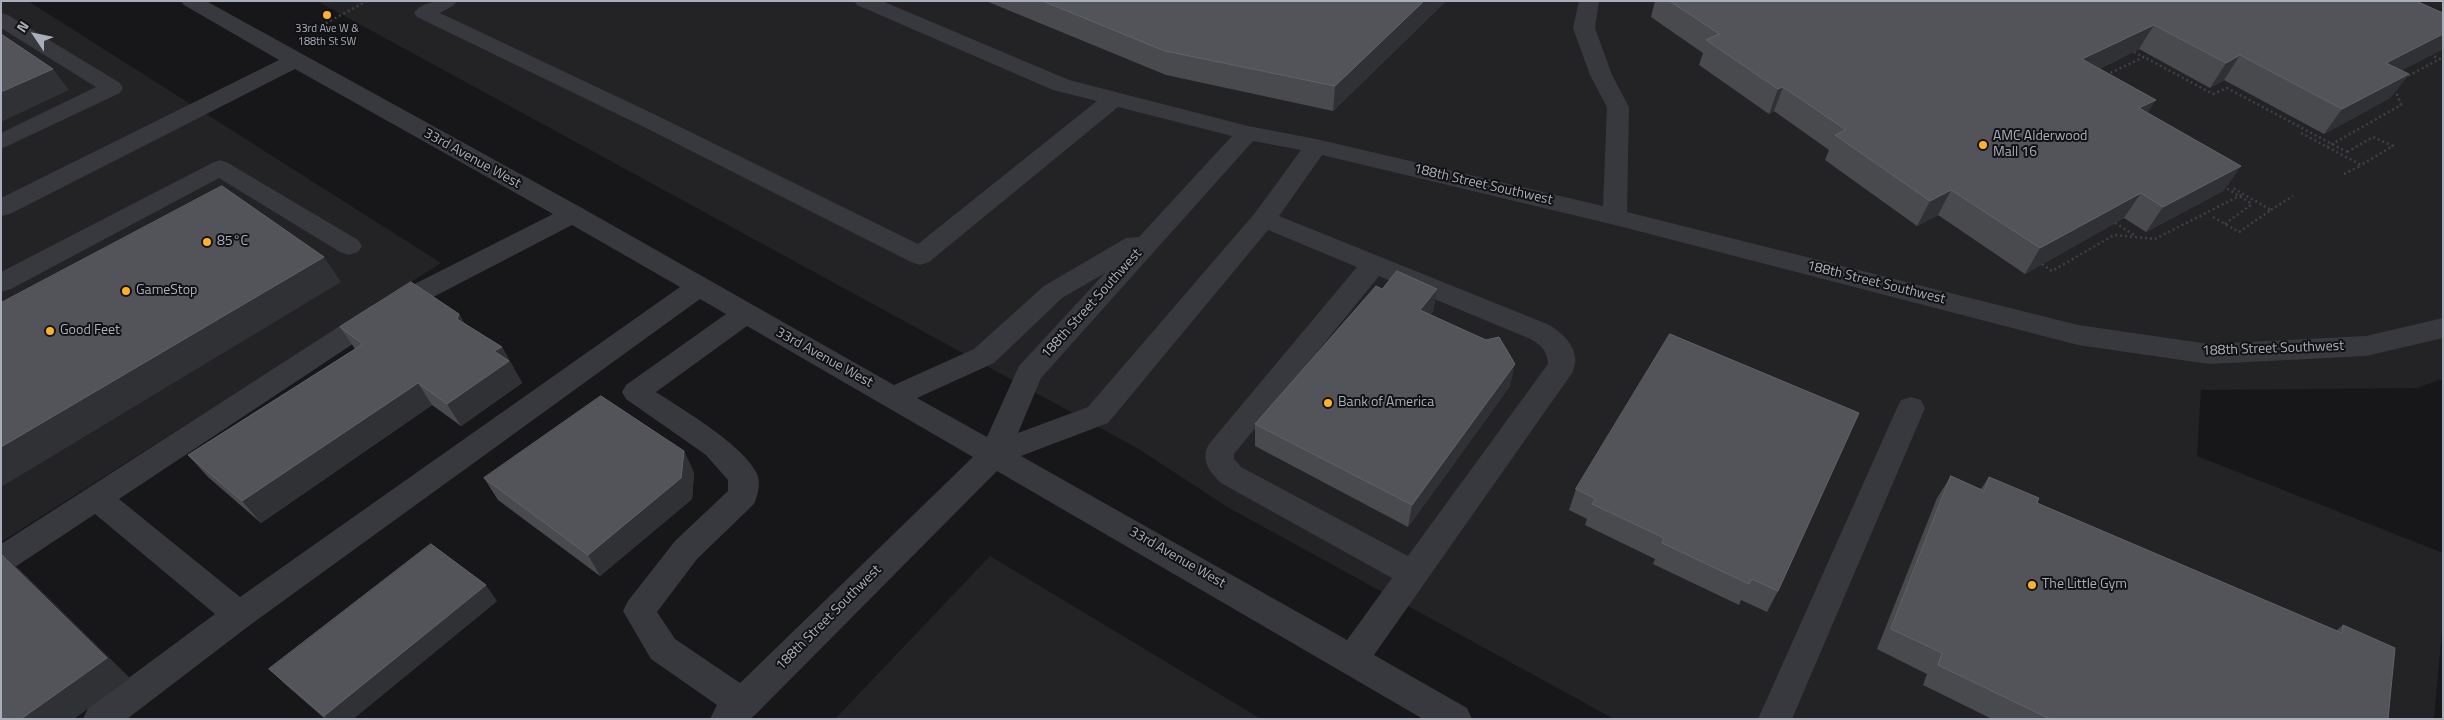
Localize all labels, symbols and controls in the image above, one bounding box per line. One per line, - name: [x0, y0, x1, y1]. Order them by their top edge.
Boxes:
- marker: 33rd Ave W & 188th St SW: [321, 9, 333, 21]
- north arrow: [10, 10, 60, 60]
- text: N: [11, 16, 34, 36]
- place label: 33rd Ave W & 188th St SW: [295, 22, 359, 48]
- street label: 33rd Avenue West: [421, 125, 523, 193]
- place label: AMC Alderwood Mall 16: [1993, 129, 2087, 162]
- marker: AMC Alderwood Mall 16: [1977, 139, 1989, 151]
- street label: 188th Street Southwest: [1412, 161, 1554, 209]
- place label: 85°C: [217, 234, 248, 250]
- marker: 85°C: [201, 236, 213, 248]
- street label: 188th Street Southwest: [1038, 246, 1146, 362]
- street label: 188th Street Southwest: [1805, 258, 1947, 308]
- place label: GameStop: [136, 283, 198, 299]
- marker: GameStop: [120, 285, 132, 297]
- place label: Good Feet: [60, 323, 120, 339]
- street label: 33rd Avenue West: [773, 324, 875, 392]
- marker: Good Feet: [44, 325, 56, 337]
- street label: 188th Street Southwest: [2202, 338, 2344, 360]
- place label: Bank of America: [1338, 395, 1434, 411]
- marker: Bank of America: [1322, 397, 1334, 409]
- street label: 33rd Avenue West: [1126, 524, 1228, 592]
- street label: 188th Street Southwest: [773, 562, 885, 674]
- place label: The Little Gym: [2042, 577, 2127, 593]
- marker: The Little Gym: [2026, 579, 2038, 591]

